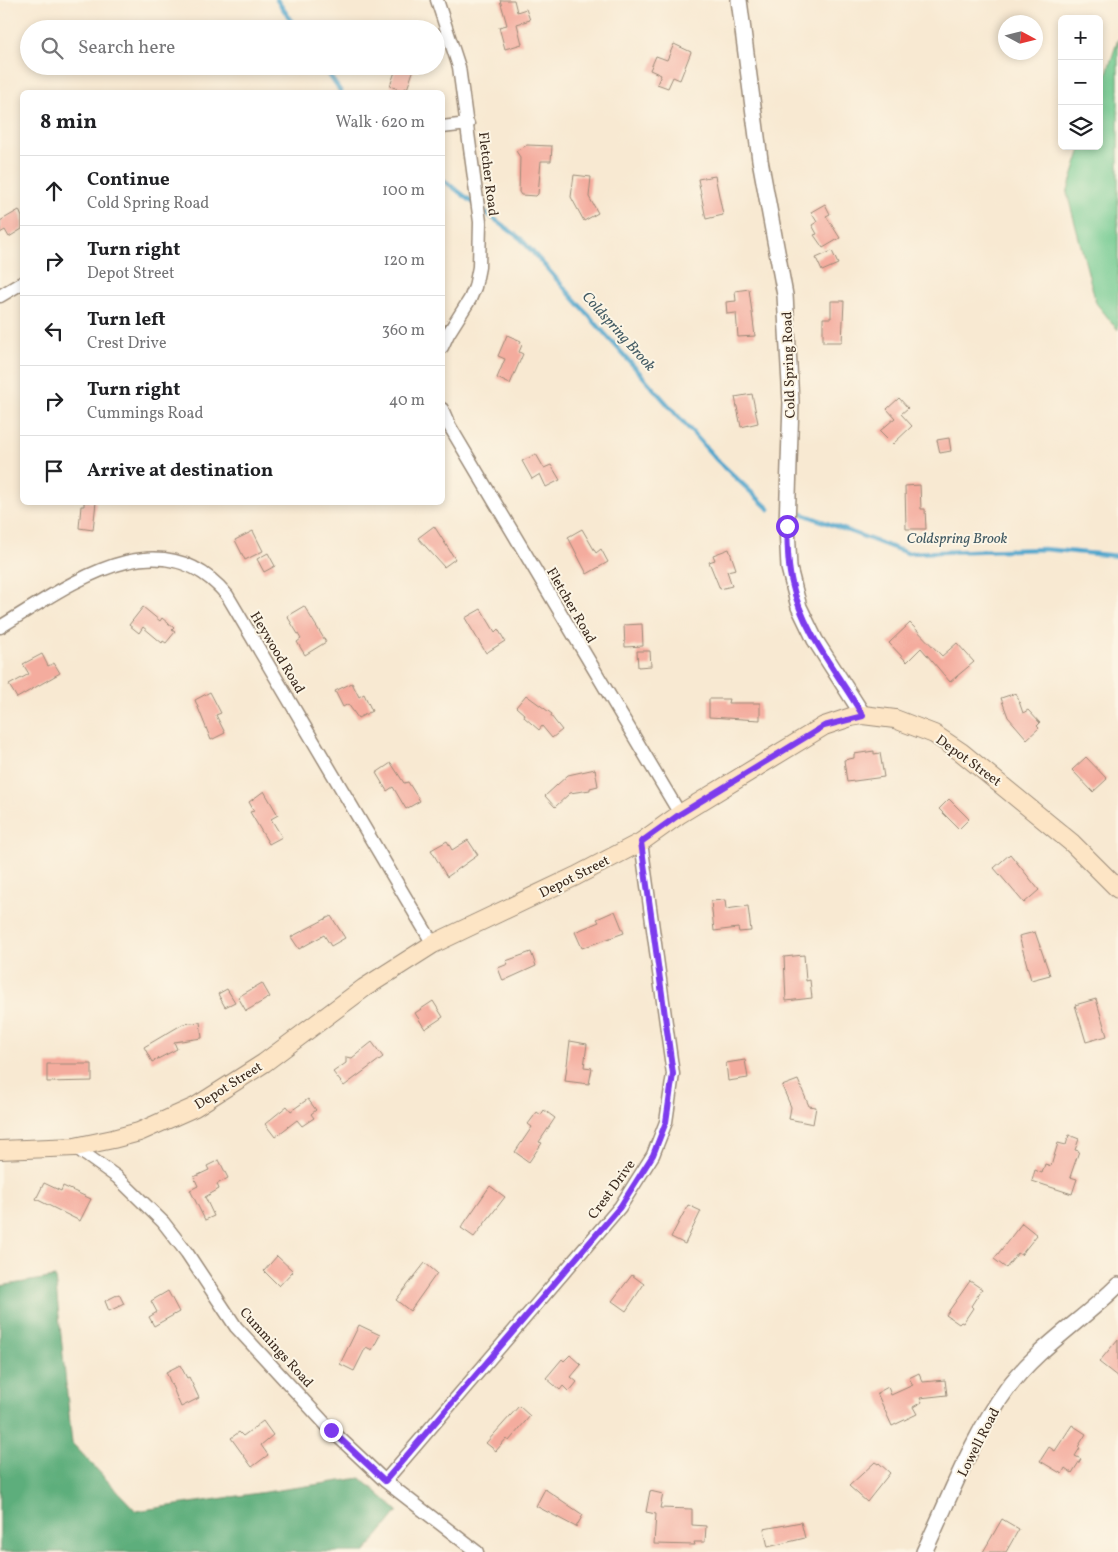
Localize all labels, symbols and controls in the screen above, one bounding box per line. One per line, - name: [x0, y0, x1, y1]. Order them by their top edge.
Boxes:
- north arrow: [998, 15, 1043, 60]
- map controls: [1058, 15, 1103, 150]
- button: +: [1058, 15, 1103, 60]
- search box: [20, 20, 445, 75]
- icon: search: [38, 34, 66, 62]
- text: Search here: [78, 35, 175, 61]
- button: −: [1058, 60, 1103, 105]
- button: layers: [1058, 105, 1103, 150]
- text: 8 min: [40, 108, 97, 137]
- text: Walk · 620 m: [336, 112, 425, 134]
- street label: Fletcher Road: [473, 131, 502, 217]
- text: Continue: [87, 167, 170, 193]
- icon: ahead: [40, 177, 68, 205]
- text: 100 m: [382, 180, 425, 202]
- text: Cold Spring Road: [87, 193, 209, 215]
- text: Turn right: [87, 237, 180, 263]
- icon: right: [40, 247, 68, 275]
- text: 120 m: [383, 250, 425, 272]
- text: Depot Street: [87, 263, 175, 285]
- water label: Coldspring Brook: [576, 287, 660, 377]
- text: Turn left: [87, 307, 166, 333]
- street label: Cold Spring Road: [778, 311, 801, 419]
- icon: left: [40, 317, 68, 345]
- text: 360 m: [382, 320, 425, 342]
- text: Crest Drive: [87, 333, 166, 355]
- text: Turn right: [87, 377, 180, 403]
- icon: right: [40, 387, 68, 415]
- text: 40 m: [389, 390, 425, 412]
- text: Cummings Road: [87, 403, 204, 425]
- icon: arrive: [40, 457, 68, 485]
- text: Arrive at destination: [87, 458, 273, 484]
- route start: [776, 515, 799, 538]
- water label: Coldspring Brook: [906, 529, 1008, 550]
- street label: Fletcher Road: [541, 564, 600, 647]
- street label: Heywood Road: [245, 608, 309, 697]
- street label: Depot Street: [931, 731, 1005, 792]
- street label: Depot Street: [536, 851, 613, 903]
- street label: Depot Street: [191, 1058, 266, 1115]
- street label: Crest Drive: [584, 1156, 641, 1224]
- street label: Cummings Road: [235, 1304, 317, 1392]
- street label: Lowell Road: [954, 1405, 1005, 1481]
- route end: [320, 1419, 343, 1442]

